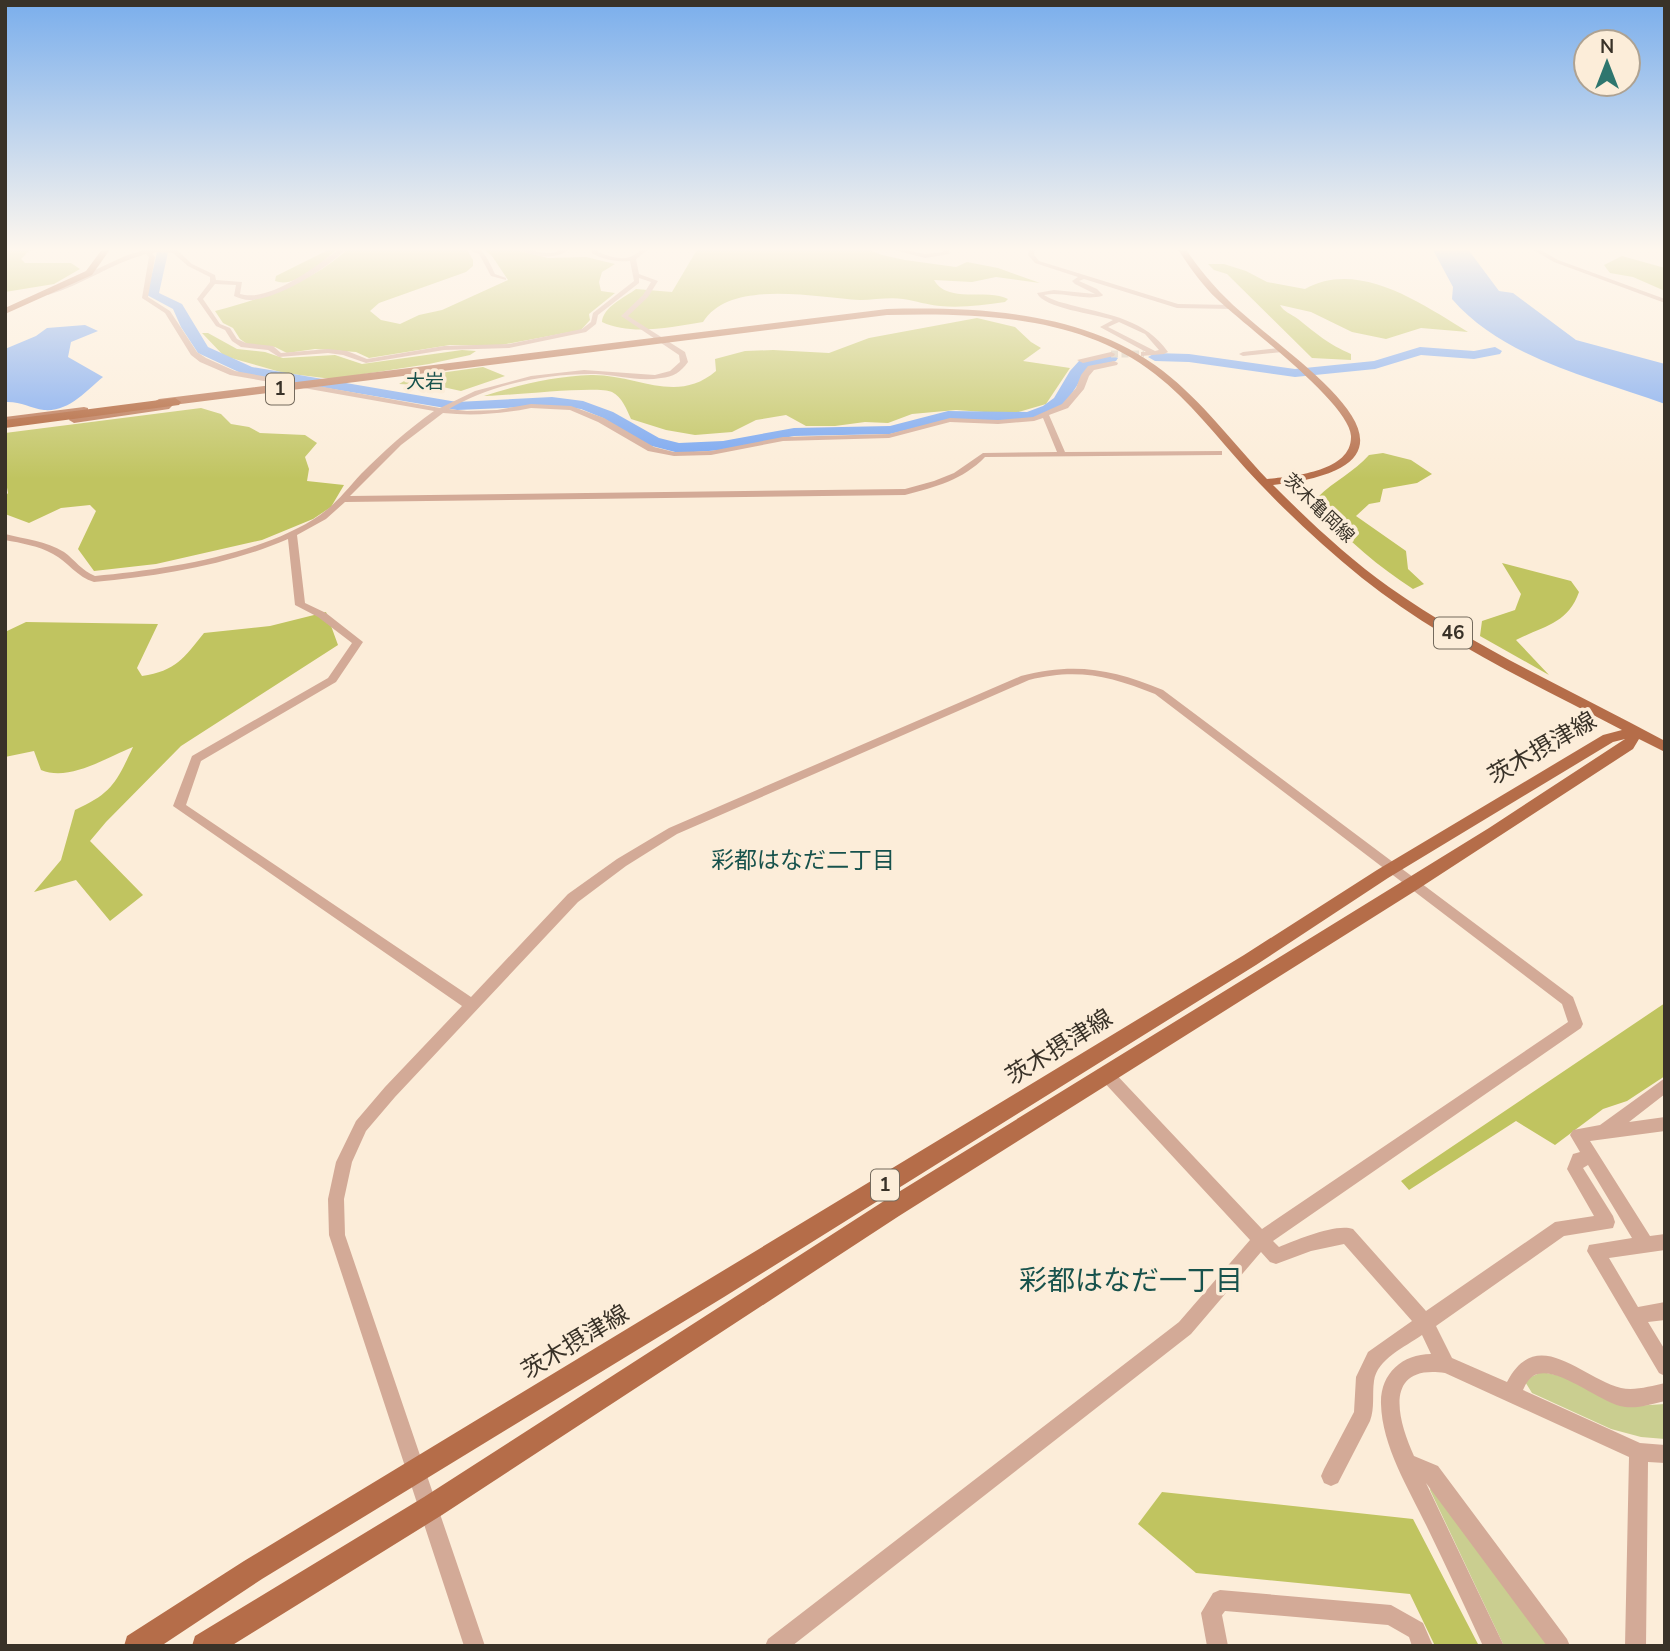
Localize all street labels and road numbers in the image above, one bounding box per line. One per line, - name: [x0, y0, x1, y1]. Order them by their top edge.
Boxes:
- road number: 1: [266, 374, 294, 404]
- street label: 茨木亀岡線: [1278, 468, 1360, 548]
- road number: 46: [1434, 618, 1472, 648]
- street label: 茨木摂津線: [1482, 704, 1602, 792]
- street label: 茨木摂津線: [1000, 1002, 1118, 1092]
- road number: 1: [871, 1170, 899, 1200]
- street label: 茨木摂津線: [515, 1297, 635, 1387]

